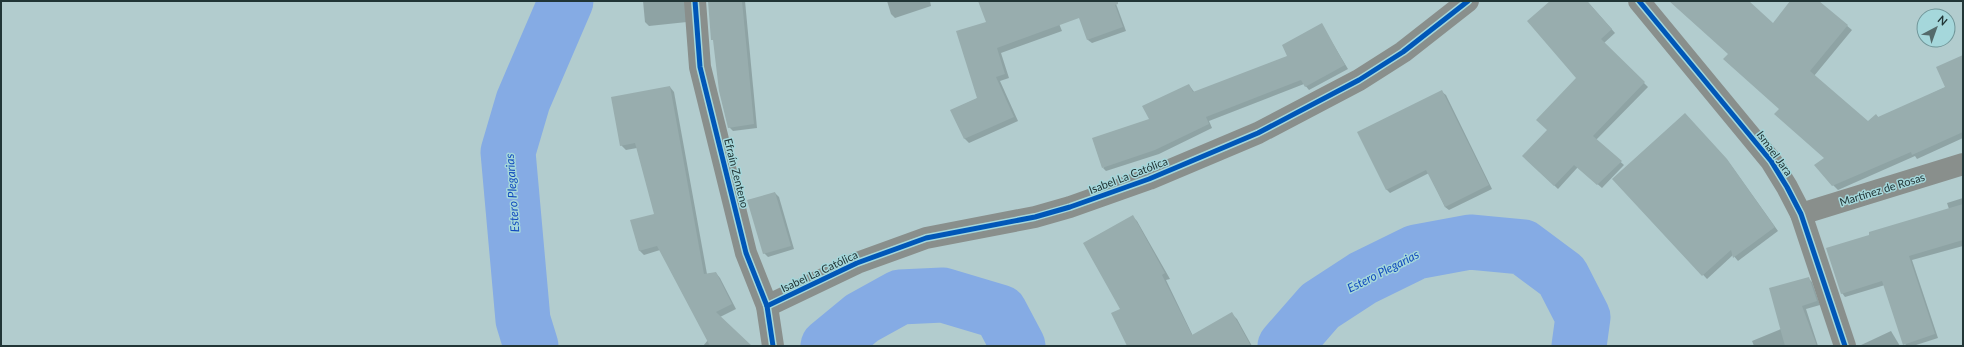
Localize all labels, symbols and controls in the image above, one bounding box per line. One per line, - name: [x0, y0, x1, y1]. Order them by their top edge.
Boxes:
- north arrow: [1916, 8, 1956, 48]
- text: N: [1935, 12, 1950, 28]
- street label: Ismael Jara: [1754, 128, 1796, 178]
- street label: Efraín Zenteno: [722, 137, 752, 209]
- water label: Estero Plegarias: [502, 153, 522, 233]
- street label: Isabel La Católica: [1087, 154, 1169, 196]
- street label: Martínez de Rosas: [1838, 170, 1926, 208]
- water label: Estero Plegarias: [1345, 246, 1422, 296]
- street label: Isabel La Católica: [778, 248, 860, 294]

